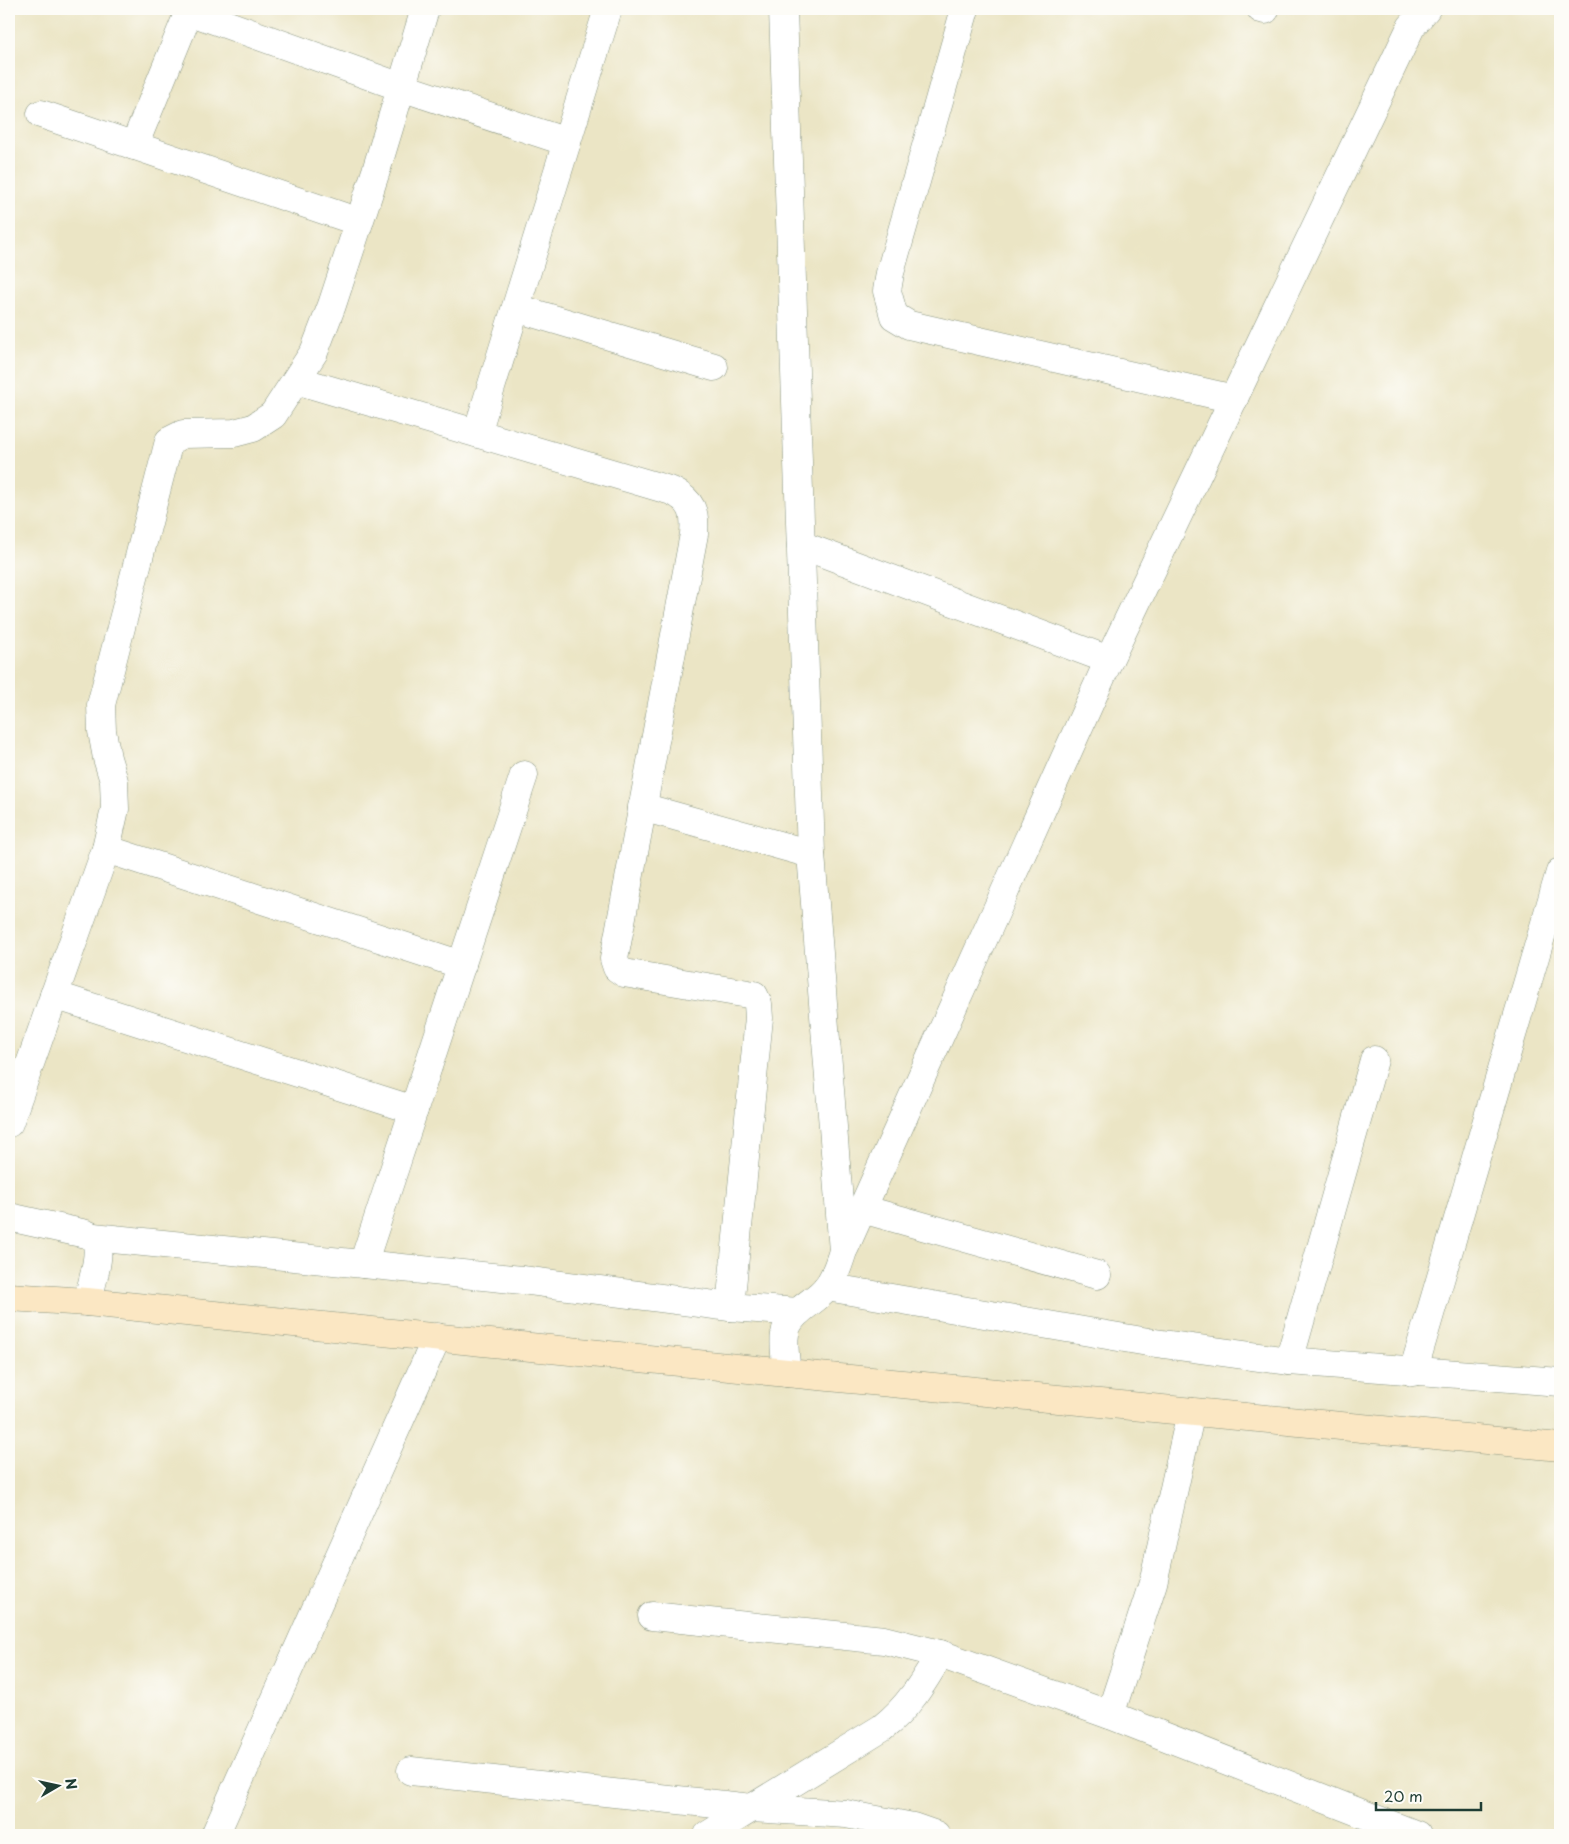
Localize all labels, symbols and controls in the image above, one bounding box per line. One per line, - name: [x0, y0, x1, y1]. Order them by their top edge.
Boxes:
- north arrow: [32, 1762, 82, 1812]
- text: N: [60, 1777, 83, 1791]
- scale bar: [1376, 1779, 1482, 1811]
- text: 20 m: [1384, 1784, 1423, 1807]

